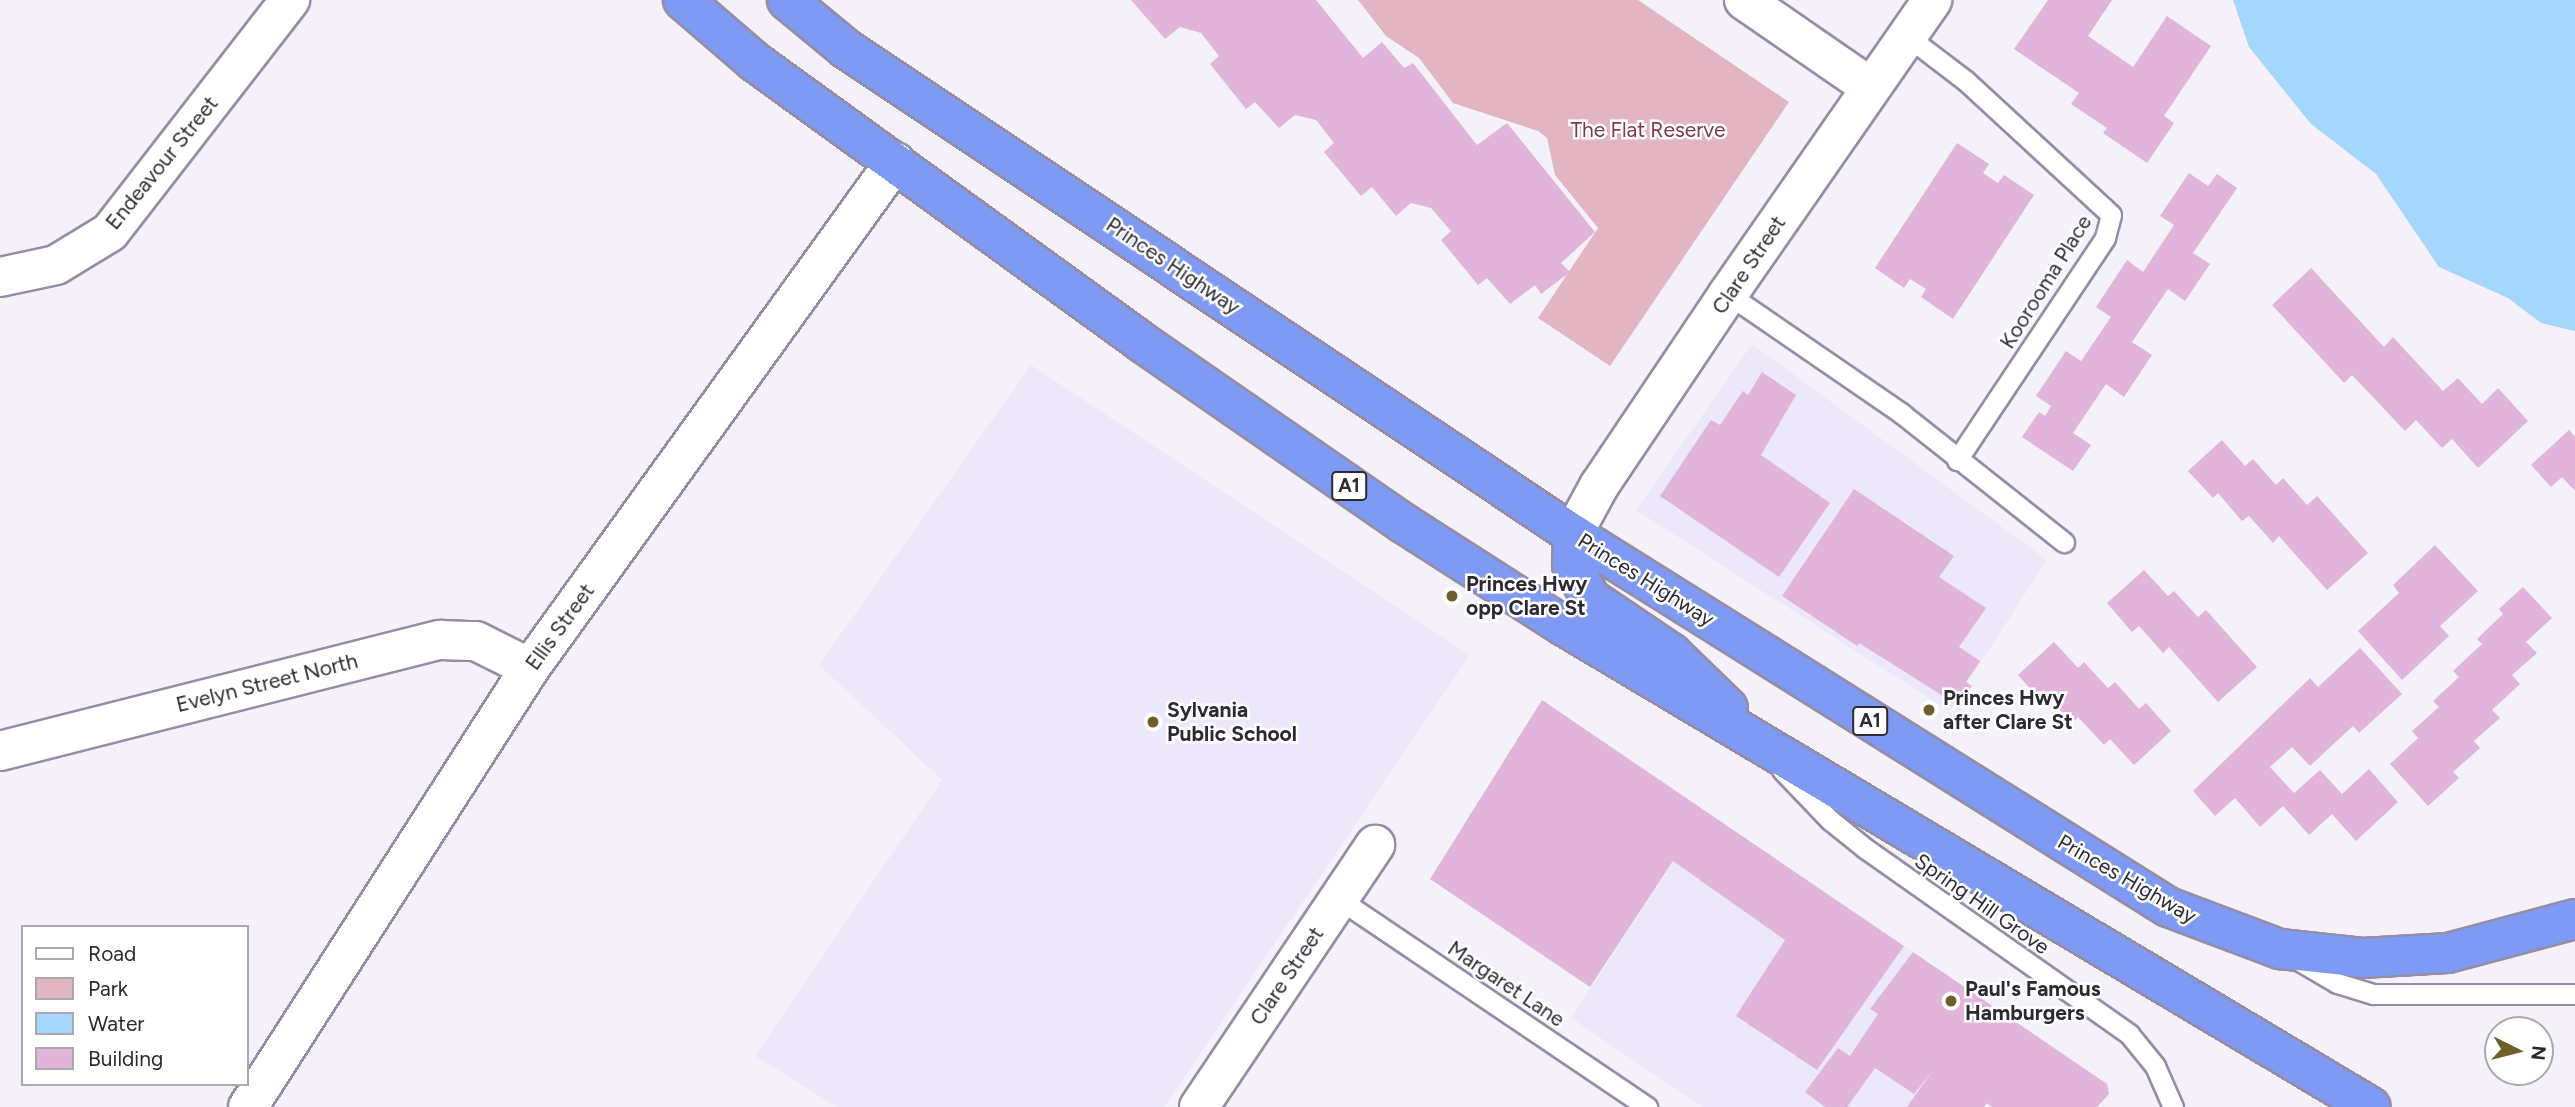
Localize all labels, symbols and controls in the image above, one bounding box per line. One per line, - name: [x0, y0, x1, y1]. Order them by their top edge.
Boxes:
- street label: Endeavour Street: [101, 91, 223, 235]
- park label: The Flat Reserve: [1571, 117, 1725, 143]
- street label: Clare Street: [1707, 211, 1791, 319]
- street label: Koorooma Place: [1995, 211, 2097, 353]
- street label: Princes Highway: [1101, 212, 1245, 320]
- road number: A1: [1330, 471, 1368, 502]
- street label: Princes Highway: [1573, 528, 1719, 632]
- place label: Princes Hwy opp Clare St: [1466, 571, 1587, 621]
- street label: Ellis Street: [520, 579, 600, 675]
- marker: Princes Hwy opp Clare St: [1444, 588, 1460, 604]
- street label: Evelyn Street North: [174, 648, 360, 718]
- place label: Princes Hwy after Clare St: [1943, 685, 2073, 735]
- place label: Sylvania Public School: [1167, 697, 1297, 747]
- marker: Princes Hwy after Clare St: [1921, 702, 1937, 718]
- road number: A1: [1851, 706, 1889, 736]
- marker: Sylvania Public School: [1145, 714, 1161, 730]
- street label: Princes Highway: [2053, 829, 2201, 929]
- street label: Spring Hill Grove: [1910, 848, 2054, 960]
- street label: Clare Street: [1245, 922, 1329, 1030]
- legend: [21, 925, 248, 1086]
- street label: Margaret Lane: [1443, 936, 1569, 1032]
- text: Road: [88, 941, 136, 966]
- text: Park: [88, 976, 128, 1001]
- place label: Paul's Famous Hamburgers: [1965, 976, 2101, 1026]
- marker: Paul's Famous Hamburgers: [1943, 993, 1959, 1009]
- text: Water: [88, 1011, 144, 1036]
- north arrow: [2484, 1016, 2554, 1086]
- text: N: [2526, 1045, 2551, 1062]
- text: Building: [88, 1046, 163, 1071]

